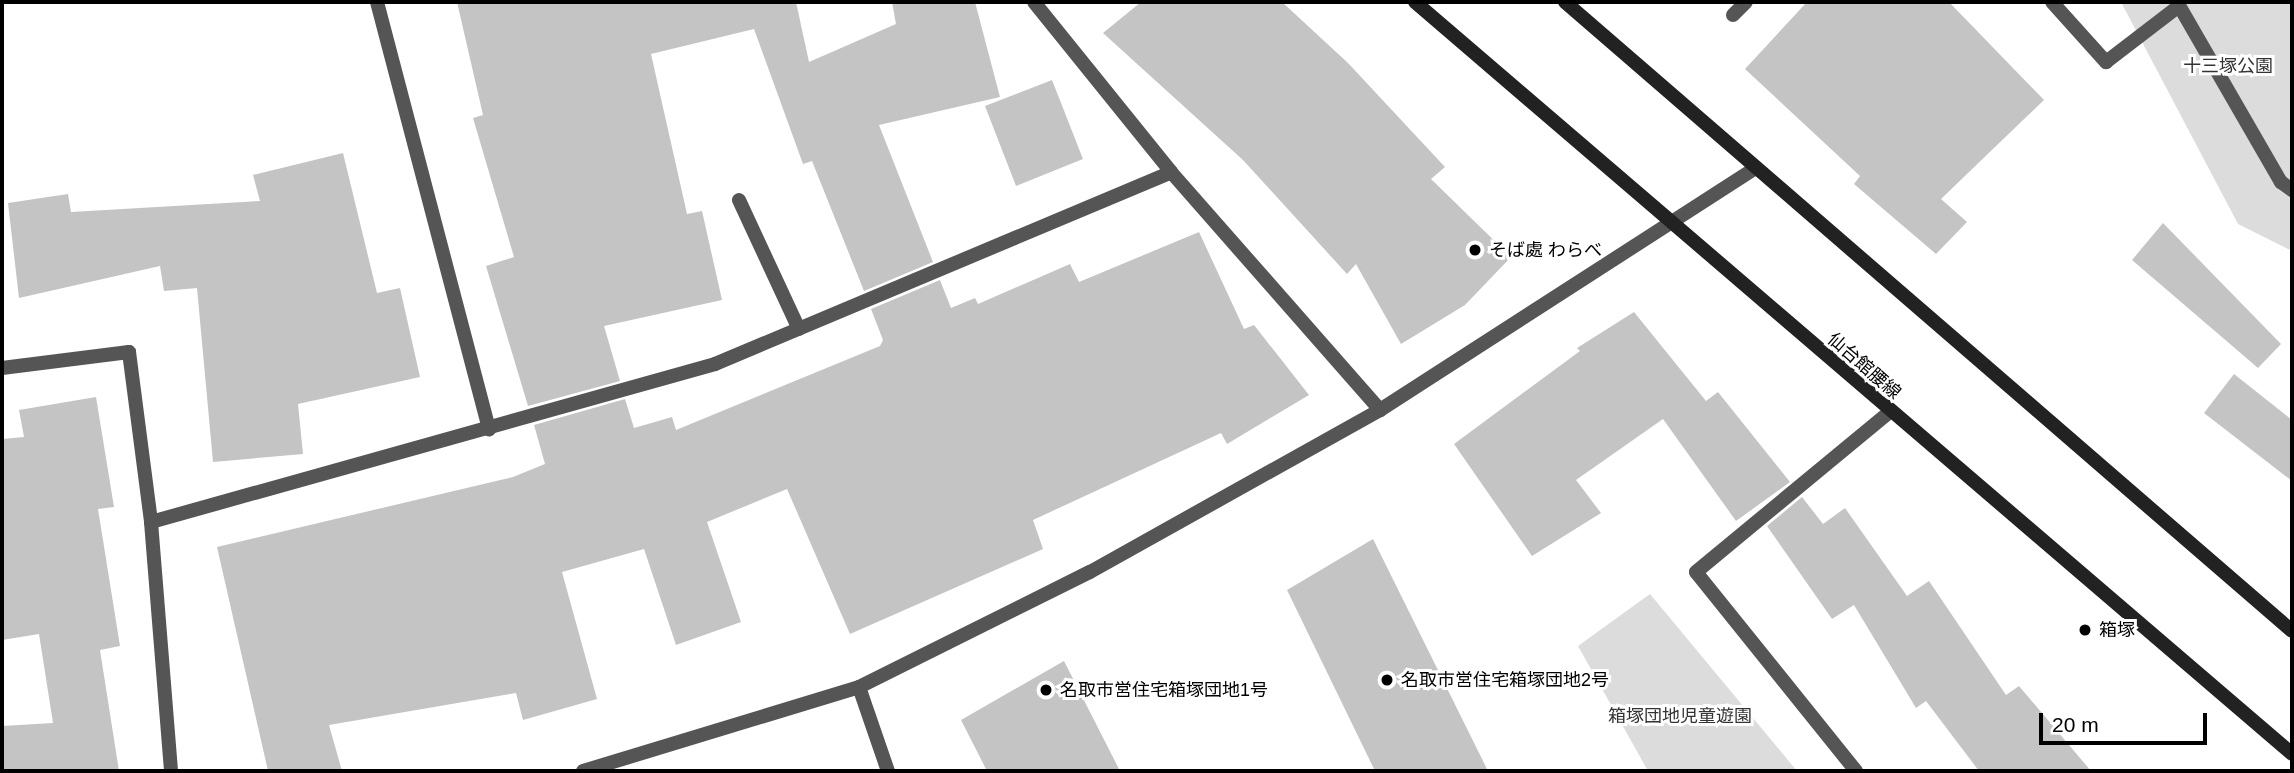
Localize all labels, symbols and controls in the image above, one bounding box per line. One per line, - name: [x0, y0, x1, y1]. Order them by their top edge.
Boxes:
- park label: 十三塚公園: [2183, 55, 2273, 77]
- place label: そば處 わらべ: [1489, 239, 1602, 261]
- marker: そば處 わらべ: [1467, 242, 1483, 258]
- street label: 仙台館腰線: [1823, 328, 1905, 404]
- place label: 箱塚: [2099, 619, 2135, 641]
- marker: 箱塚: [2077, 622, 2093, 638]
- place label: 名取市営住宅箱塚団地2号: [1401, 669, 1609, 691]
- marker: 名取市営住宅箱塚団地2号: [1379, 672, 1395, 688]
- place label: 名取市営住宅箱塚団地1号: [1060, 679, 1268, 701]
- marker: 名取市営住宅箱塚団地1号: [1038, 682, 1054, 698]
- scale bar: [2042, 700, 2210, 744]
- park label: 箱塚団地児童遊園: [1608, 705, 1752, 727]
- text: 20 m: [2052, 713, 2099, 736]

